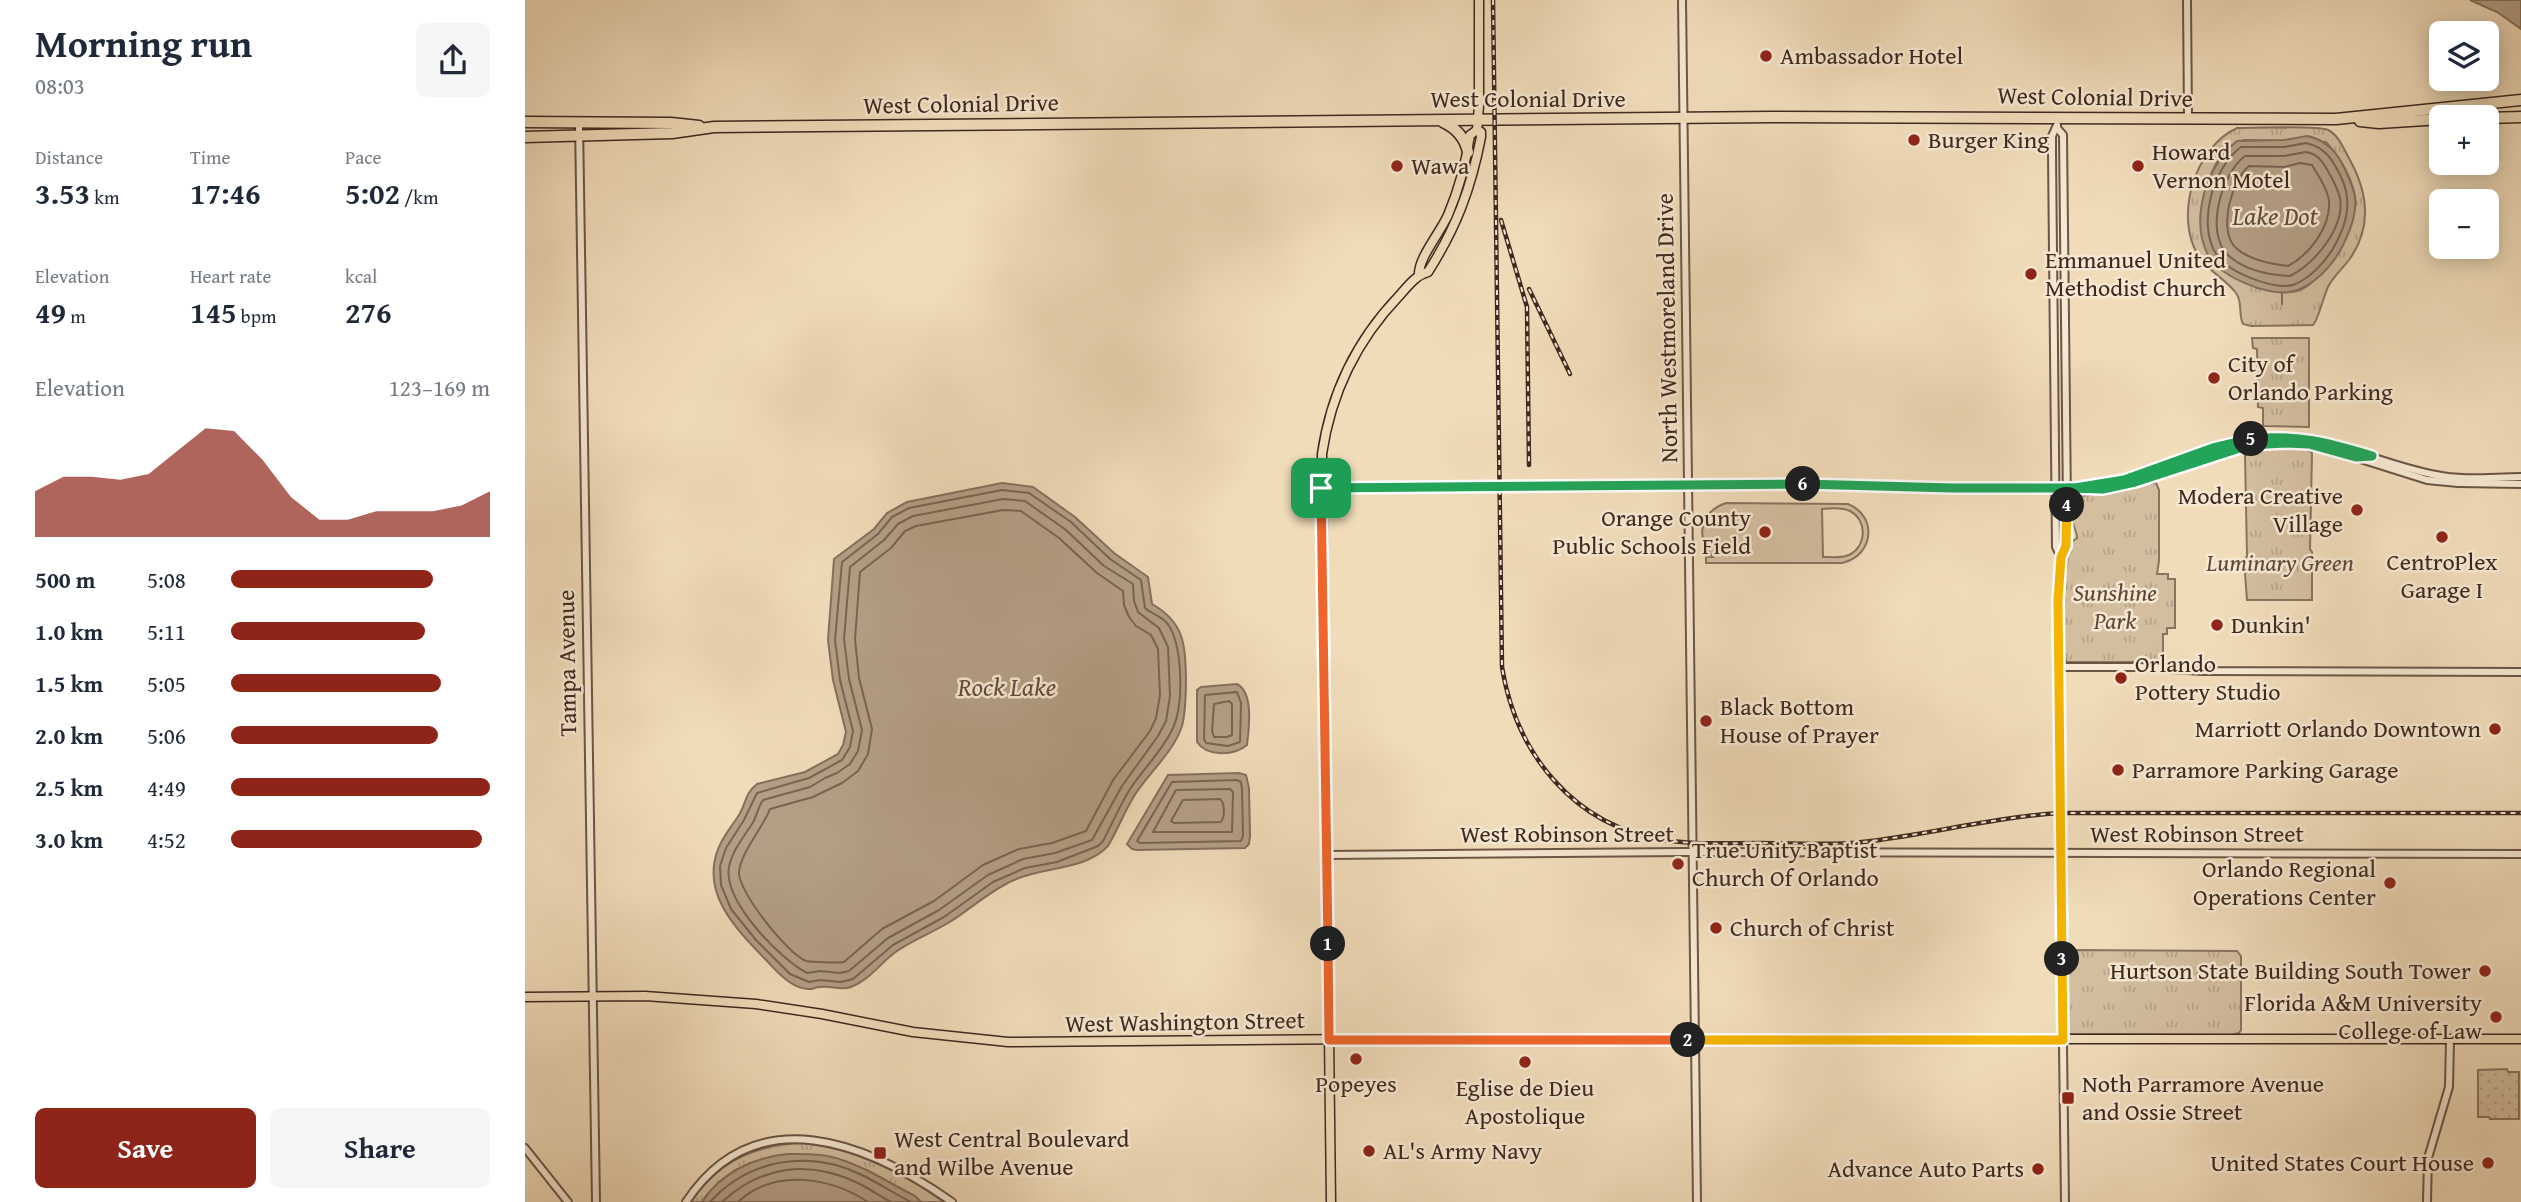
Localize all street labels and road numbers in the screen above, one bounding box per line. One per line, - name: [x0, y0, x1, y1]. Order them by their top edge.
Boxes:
- street label: West Colonial Drive: [1997, 77, 2193, 116]
- street label: West Colonial Drive: [1430, 81, 1626, 116]
- street label: West Colonial Drive: [863, 84, 1059, 123]
- street label: North Westmoreland Drive: [1647, 193, 1686, 463]
- street label: Tampa Avenue: [548, 589, 585, 737]
- street label: West Robinson Street: [1460, 816, 1675, 851]
- street label: West Robinson Street: [2090, 816, 2305, 851]
- street label: West Washington Street: [1065, 1002, 1306, 1041]

